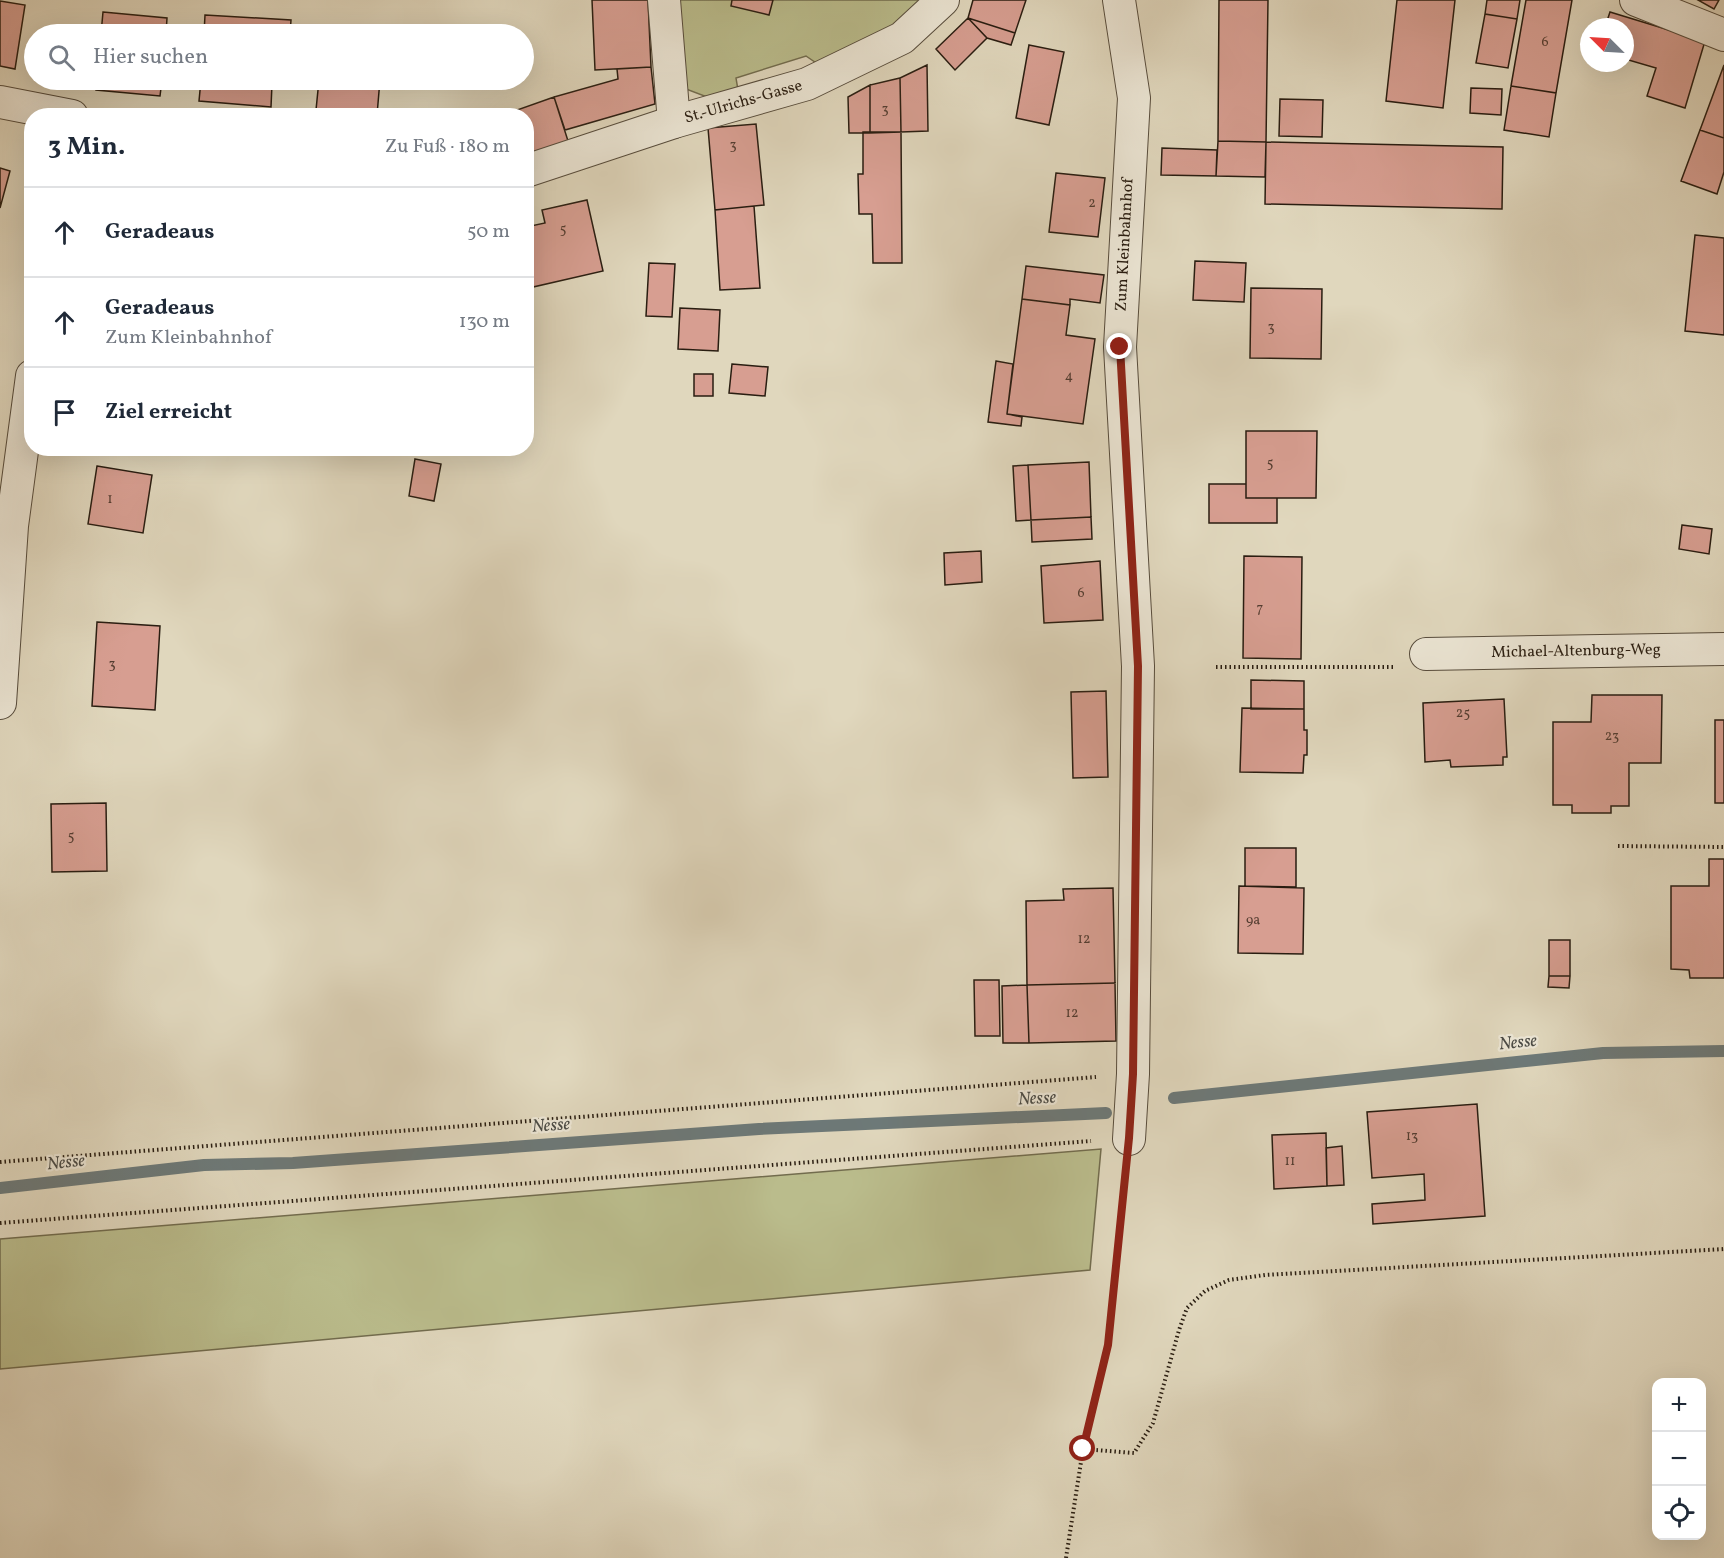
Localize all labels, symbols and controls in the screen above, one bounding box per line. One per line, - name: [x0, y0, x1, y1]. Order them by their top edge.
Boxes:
- north arrow: [1580, 18, 1634, 72]
- search box: [24, 24, 534, 90]
- house number: 6: [1541, 33, 1549, 52]
- icon: search: [45, 41, 78, 74]
- text: Hier suchen: [93, 42, 208, 73]
- street label: St.-Ulrichs-Gasse: [682, 75, 805, 129]
- house number: 3: [881, 100, 889, 119]
- text: 3 Min.: [48, 129, 125, 165]
- text: Zu Fuß · 180 m: [385, 133, 510, 161]
- house number: 3: [729, 136, 737, 155]
- street label: Zum Kleinbahnhof: [1111, 176, 1140, 312]
- house number: 2: [1088, 194, 1096, 213]
- icon: ahead: [48, 216, 81, 249]
- text: Geradeaus: [105, 217, 215, 248]
- text: 50 m: [467, 218, 510, 246]
- house number: 5: [560, 220, 566, 239]
- text: Geradeaus: [105, 293, 215, 324]
- icon: ahead: [48, 306, 81, 339]
- text: 130 m: [459, 308, 510, 336]
- house number: 3: [1267, 318, 1275, 337]
- text: Zum Kleinbahnhof: [105, 324, 272, 352]
- route end: [1106, 333, 1132, 359]
- house number: 4: [1065, 367, 1073, 386]
- icon: arrive: [48, 396, 81, 429]
- text: Ziel erreicht: [105, 397, 232, 428]
- house number: 5: [1267, 454, 1273, 473]
- house number: 1: [107, 490, 113, 509]
- house number: 6: [1077, 584, 1085, 603]
- house number: 7: [1257, 599, 1264, 618]
- street label: Michael-Altenburg-Weg: [1491, 639, 1661, 664]
- house number: 3: [108, 655, 116, 674]
- house number: 25: [1456, 704, 1470, 723]
- house number: 23: [1605, 727, 1619, 746]
- house number: 5: [68, 827, 74, 846]
- house number: 9a: [1246, 911, 1260, 930]
- house number: 12: [1078, 930, 1090, 949]
- house number: 12: [1066, 1004, 1078, 1023]
- water label: Nesse: [1498, 1029, 1539, 1057]
- water label: Nesse: [1017, 1086, 1057, 1112]
- water label: Nesse: [531, 1112, 571, 1140]
- house number: 13: [1406, 1127, 1418, 1146]
- water label: Nesse: [46, 1149, 87, 1177]
- house number: 11: [1285, 1152, 1295, 1171]
- map controls: [1652, 1378, 1706, 1540]
- button: +: [1652, 1378, 1706, 1432]
- button: −: [1652, 1432, 1706, 1486]
- route start: [1069, 1435, 1095, 1461]
- button: locate: [1652, 1486, 1706, 1540]

